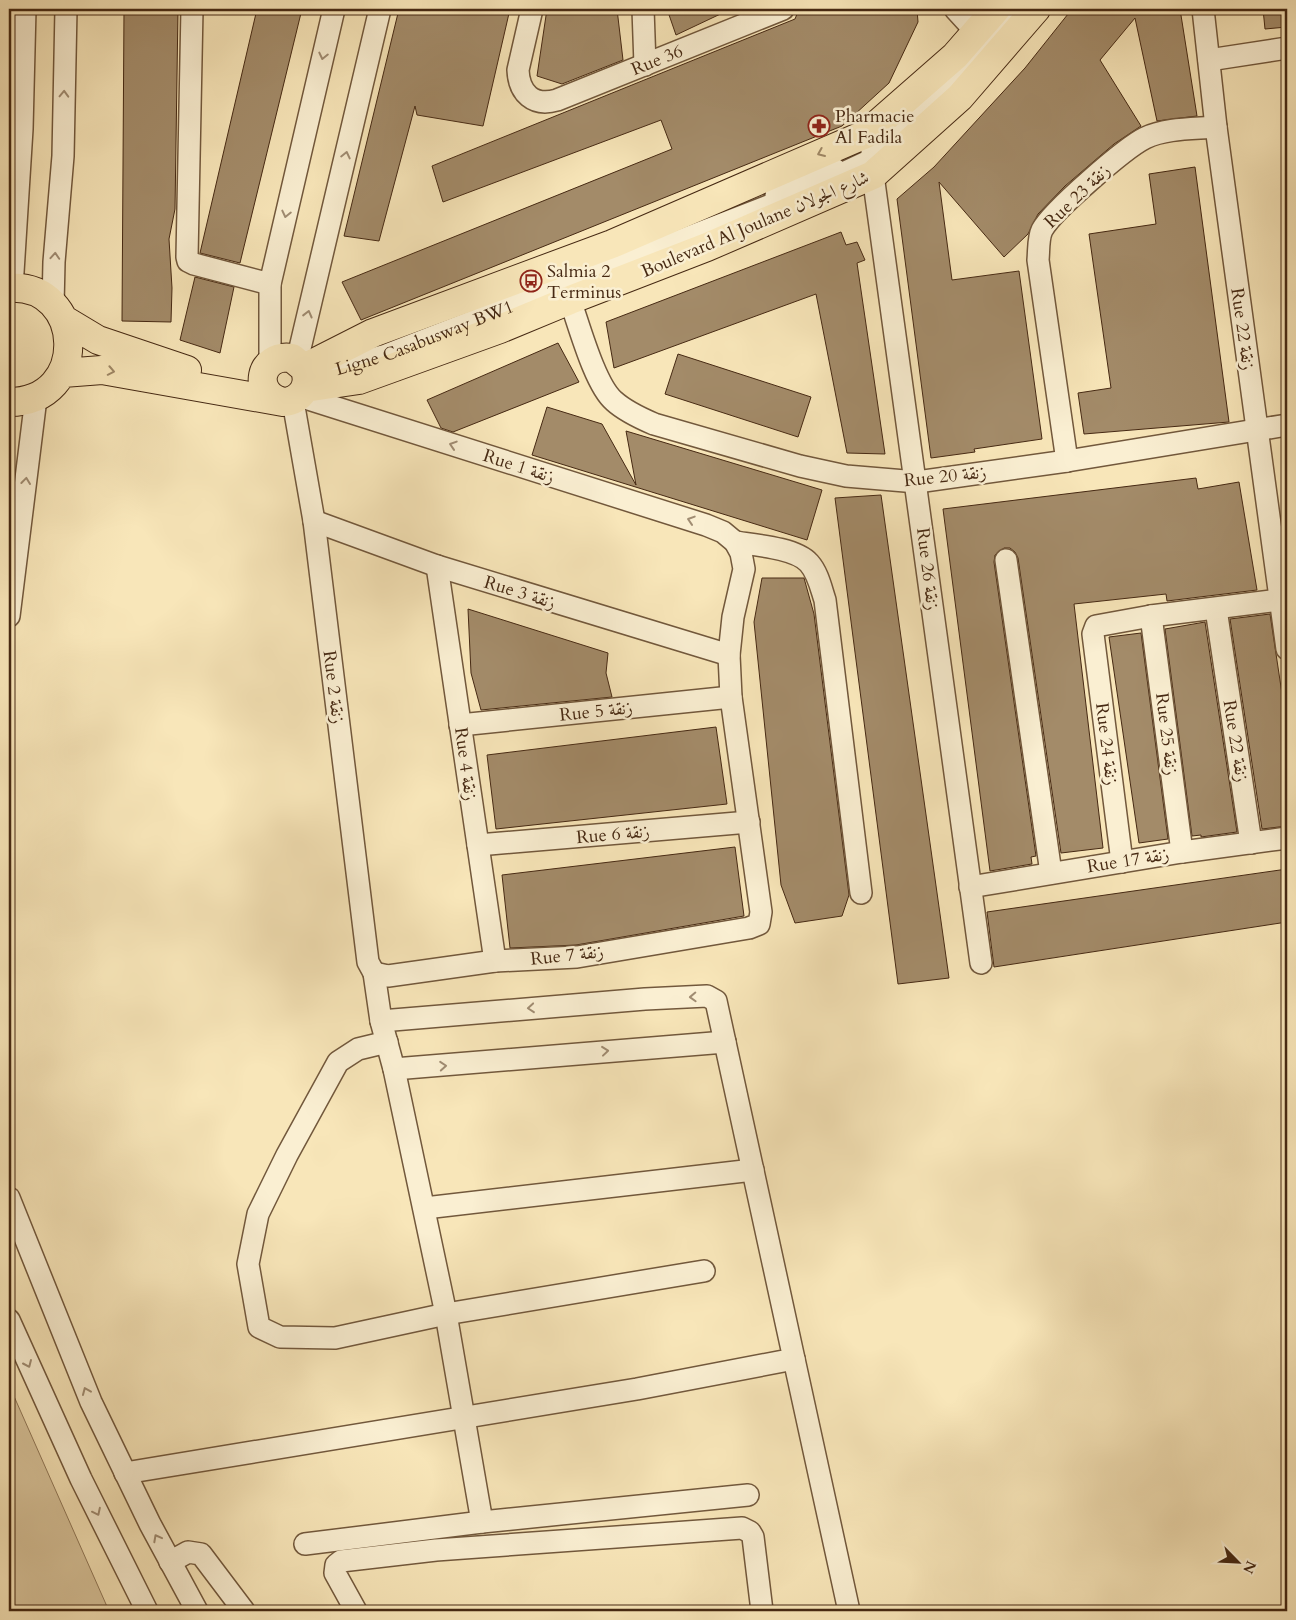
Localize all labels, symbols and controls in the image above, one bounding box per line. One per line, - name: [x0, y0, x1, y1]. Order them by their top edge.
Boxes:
- street label: Rue 36: [627, 39, 687, 82]
- one-way arrow: [318, 52, 329, 61]
- one-way arrow: [59, 90, 69, 98]
- place label: Pharmacie Al Fadila: [835, 104, 914, 150]
- pharmacy icon: Pharmacie Al Fadila: [807, 114, 831, 138]
- one-way arrow: [817, 147, 826, 158]
- one-way arrow: [340, 151, 351, 160]
- street label: Rue 23 زنقة: [1039, 159, 1116, 234]
- street label: Boulevard Al Joulane شارع الجولان: [637, 165, 874, 286]
- one-way arrow: [281, 210, 292, 219]
- one-way arrow: [49, 252, 60, 260]
- place label: Salmia 2 Terminus: [547, 259, 621, 305]
- bus stop icon: Salmia 2 Terminus: [519, 269, 543, 293]
- street label: Rue 22 زنقة: [1224, 286, 1261, 372]
- street label: Ligne Casabusway BW1: [333, 294, 517, 382]
- one-way arrow: [302, 309, 313, 318]
- one-way arrow: [107, 366, 115, 376]
- one-way arrow: [449, 441, 458, 451]
- street label: Rue 1 زنقة: [480, 443, 558, 490]
- street label: Rue 20 زنقة: [903, 460, 988, 493]
- one-way arrow: [20, 477, 31, 485]
- one-way arrow: [688, 516, 696, 526]
- street label: Rue 26 زنقة: [910, 526, 945, 612]
- street label: Rue 3 زنقة: [481, 570, 559, 615]
- street label: Rue 2 زنقة: [317, 649, 350, 725]
- street label: Rue 25 زنقة: [1149, 691, 1184, 777]
- street label: Rue 5 زنقة: [558, 695, 634, 728]
- street label: Rue 22 زنقة: [1217, 698, 1254, 784]
- street label: Rue 24 زنقة: [1089, 701, 1124, 787]
- street label: Rue 4 زنقة: [448, 726, 483, 802]
- street label: Rue 6 زنقة: [575, 819, 651, 850]
- street label: Rue 17 زنقة: [1085, 842, 1171, 879]
- street label: Rue 7 زنقة: [529, 939, 605, 972]
- one-way arrow: [688, 991, 696, 1002]
- one-way arrow: [526, 1003, 534, 1014]
- one-way arrow: [601, 1046, 609, 1057]
- one-way arrow: [439, 1060, 447, 1071]
- one-way arrow: [22, 1359, 33, 1368]
- one-way arrow: [82, 1387, 93, 1396]
- one-way arrow: [91, 1507, 101, 1516]
- one-way arrow: [153, 1534, 163, 1543]
- north arrow: [1214, 1538, 1264, 1588]
- text: N: [1238, 1558, 1261, 1577]

